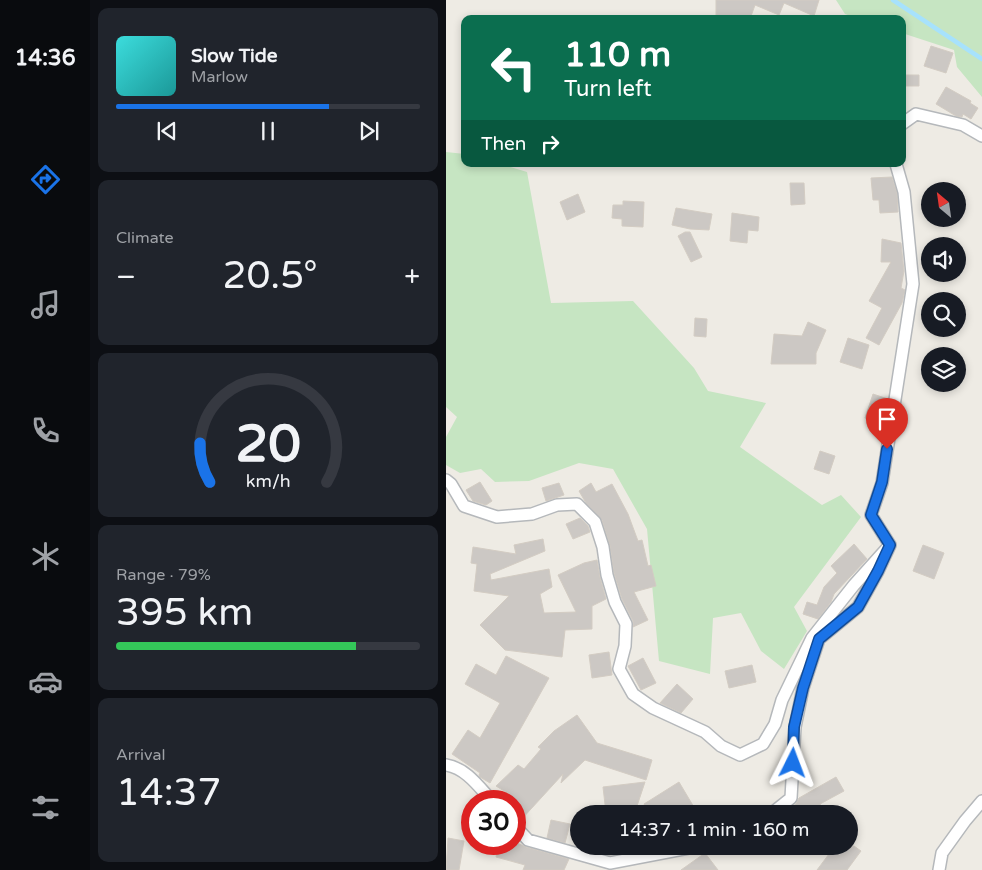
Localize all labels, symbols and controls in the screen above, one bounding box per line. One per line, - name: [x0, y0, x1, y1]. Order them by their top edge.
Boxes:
- text: 110 m: [564, 34, 671, 76]
- icon: left: [481, 35, 546, 100]
- text: 14:36: [15, 45, 75, 71]
- text: Slow Tide: [191, 45, 278, 67]
- text: Marlow: [191, 67, 248, 87]
- text: Turn left: [564, 76, 652, 102]
- icon: previous: [153, 117, 181, 145]
- icon: pause: [254, 117, 282, 145]
- icon: next: [355, 117, 383, 145]
- icon: right: [536, 130, 564, 158]
- text: Then: [481, 133, 526, 155]
- icon: directions: [28, 162, 63, 197]
- north arrow: [921, 182, 966, 228]
- map controls: [921, 182, 966, 392]
- text: Climate: [116, 228, 174, 248]
- button: sound: [921, 237, 966, 282]
- text: 20.5°: [223, 253, 318, 299]
- text: −: [116, 260, 136, 294]
- text: +: [404, 260, 420, 294]
- icon: music: [28, 287, 63, 322]
- button: search: [921, 292, 966, 337]
- button: layers: [921, 347, 966, 392]
- pin: [866, 398, 908, 449]
- icon: arrive: [873, 405, 901, 433]
- icon: phone: [28, 413, 63, 448]
- text: 20: [235, 413, 301, 476]
- text: km/h: [246, 471, 290, 492]
- icon: climate: [28, 539, 63, 574]
- text: Range · 79%: [116, 565, 211, 585]
- text: 395 km: [116, 590, 253, 636]
- icon: car: [28, 664, 63, 699]
- position arrow: [766, 736, 818, 788]
- text: Arrival: [116, 745, 165, 765]
- text: 14:37: [116, 770, 221, 816]
- icon: filters: [28, 790, 63, 825]
- speed limit sign: 30: [461, 790, 526, 855]
- text: 14:37 · 1 min · 160 m: [618, 819, 810, 841]

